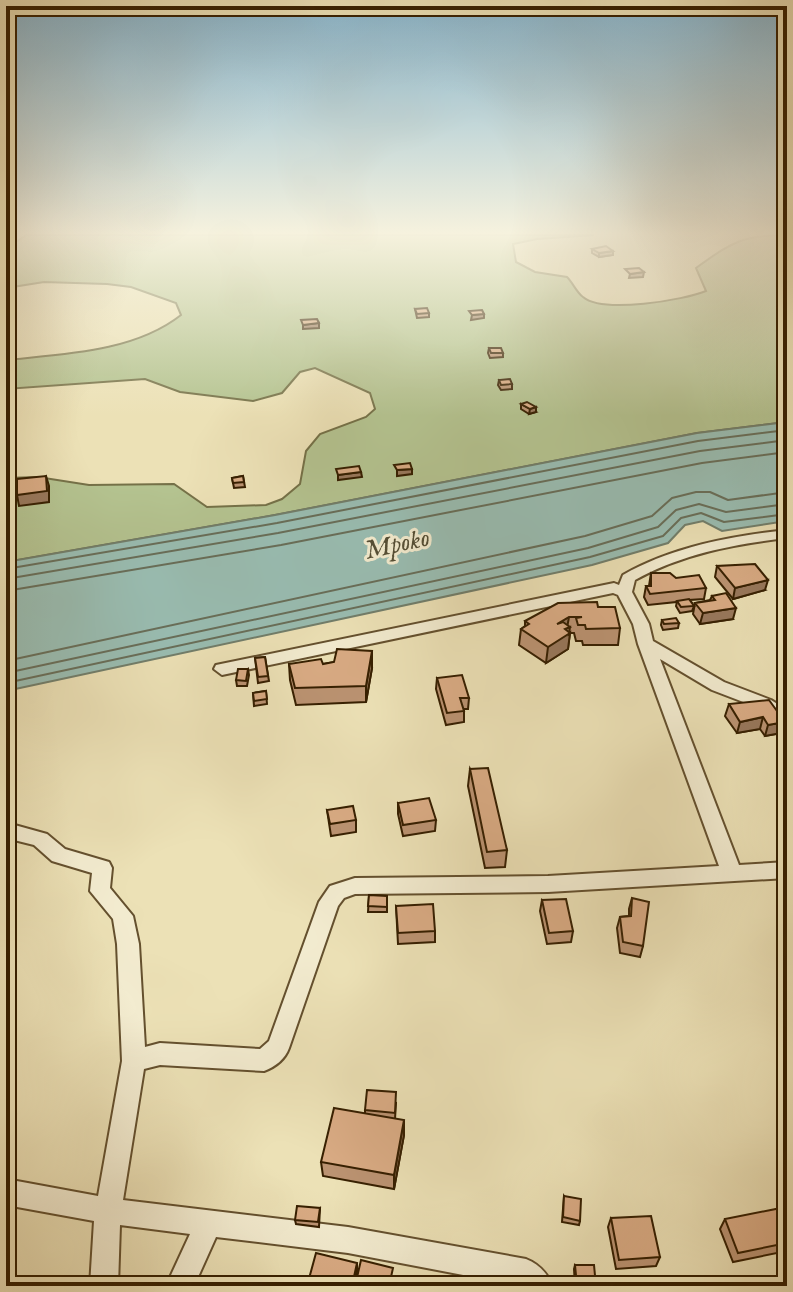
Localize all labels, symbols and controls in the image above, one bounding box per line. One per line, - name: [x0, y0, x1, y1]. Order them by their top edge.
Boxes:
- water label: Mpoko: [362, 521, 433, 567]

